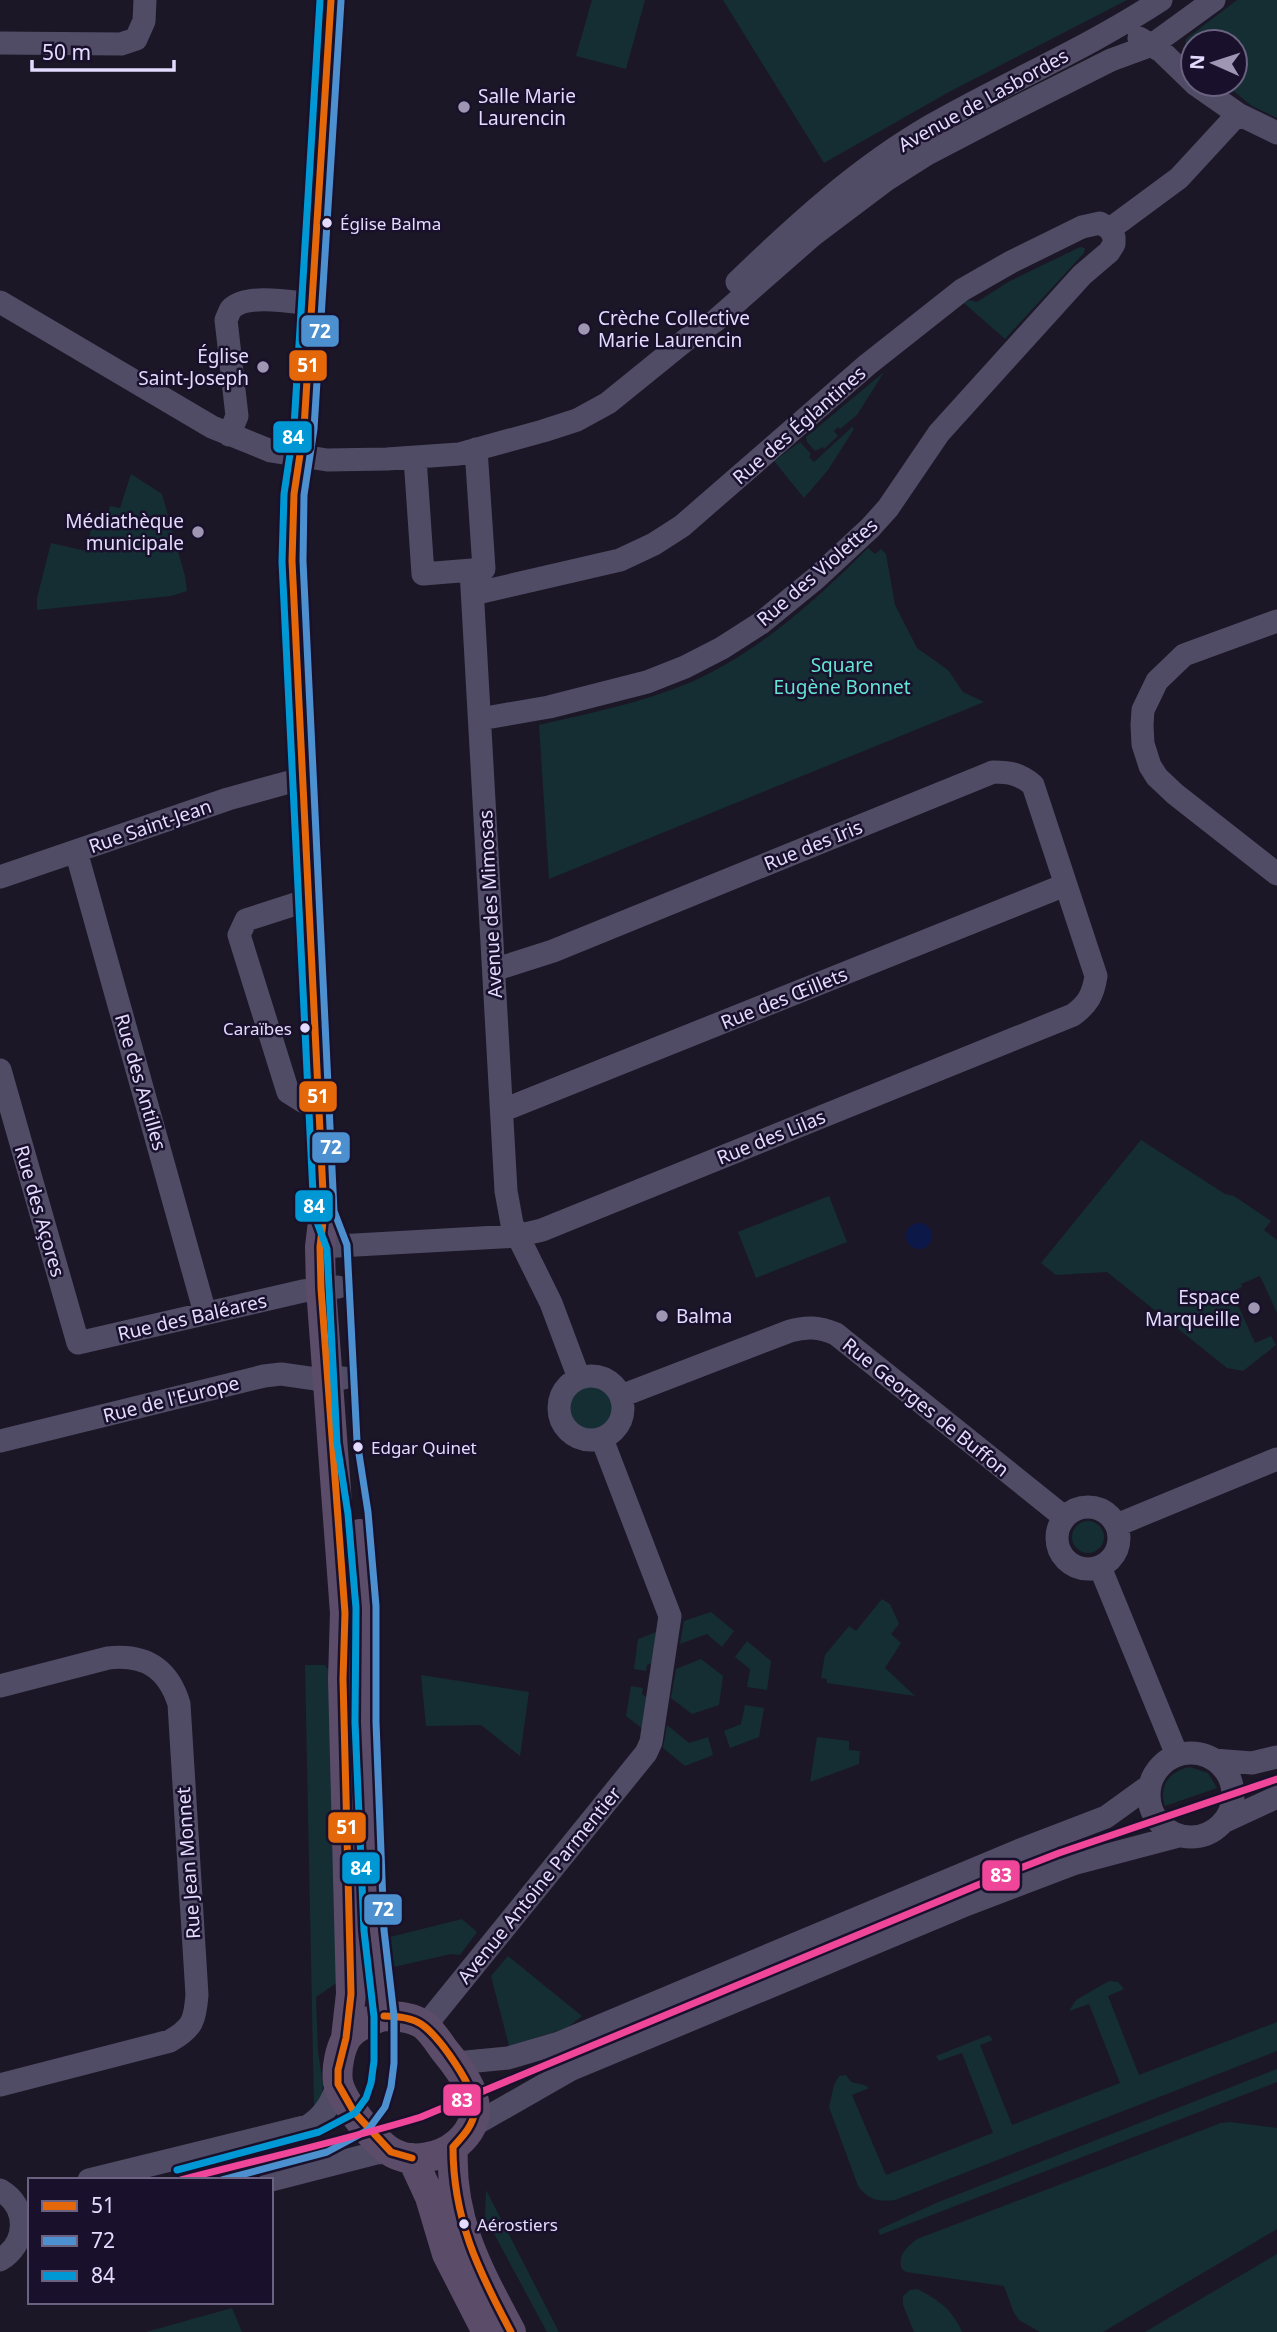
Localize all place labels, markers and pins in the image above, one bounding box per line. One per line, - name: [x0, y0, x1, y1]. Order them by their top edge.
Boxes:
- place label: Salle Marie Laurencin: [478, 83, 576, 131]
- marker: Salle Marie Laurencin: [456, 99, 472, 115]
- place label: Église Balma: [340, 212, 441, 235]
- marker: Église Balma: [320, 216, 334, 230]
- place label: Crèche Collective Marie Laurencin: [598, 305, 750, 353]
- marker: Crèche Collective Marie Laurencin: [576, 321, 592, 337]
- place label: Église Saint-Joseph: [138, 343, 249, 391]
- marker: Église Saint-Joseph: [255, 359, 271, 375]
- place label: Médiathèque municipale: [65, 508, 184, 556]
- marker: Médiathèque municipale: [190, 524, 206, 540]
- place label: Caraïbes: [223, 1017, 292, 1040]
- marker: Caraïbes: [298, 1021, 312, 1035]
- place label: Espace Marqueille: [1145, 1284, 1240, 1332]
- marker: Espace Marqueille: [1246, 1300, 1262, 1316]
- place label: Balma: [676, 1303, 732, 1329]
- marker: Balma: [654, 1308, 670, 1324]
- place label: Edgar Quinet: [371, 1436, 477, 1459]
- marker: Edgar Quinet: [351, 1440, 365, 1454]
- place label: Aérostiers: [477, 2213, 558, 2236]
- marker: Aérostiers: [457, 2217, 471, 2231]

